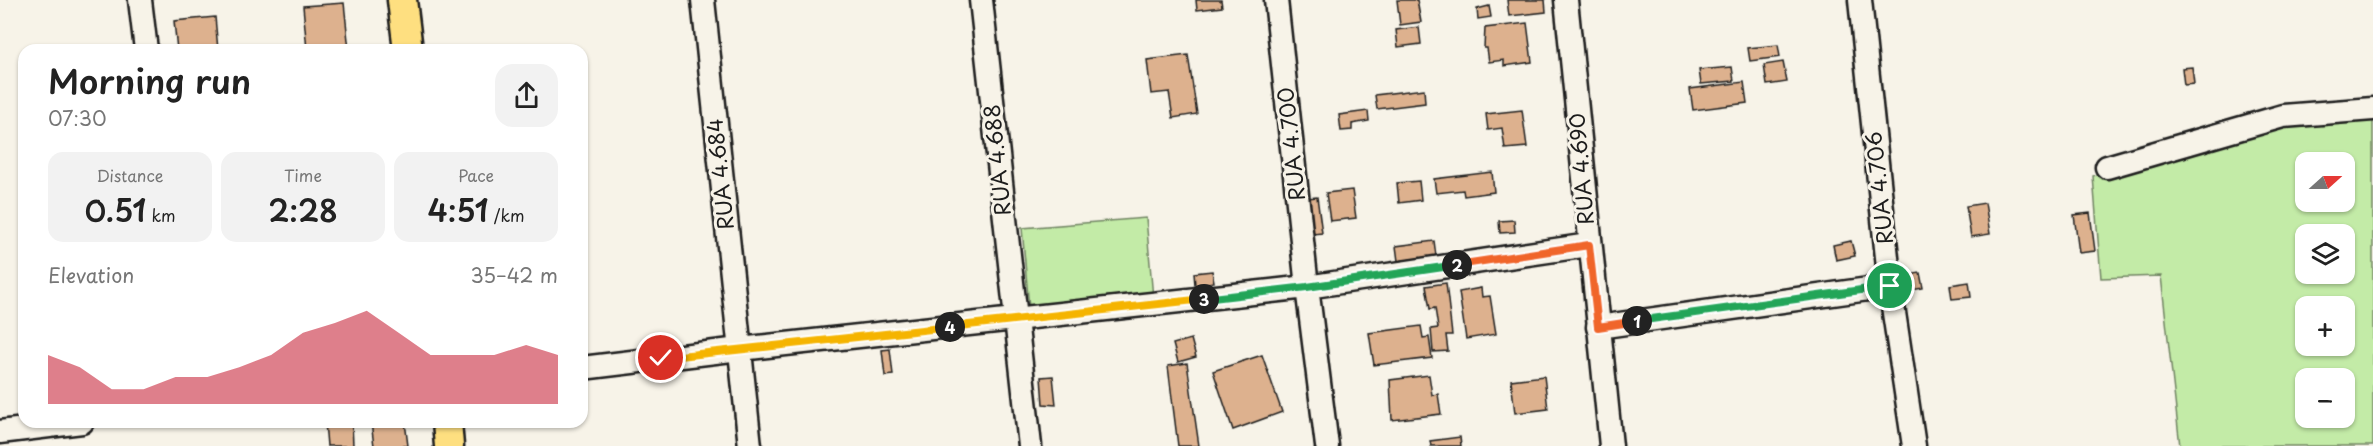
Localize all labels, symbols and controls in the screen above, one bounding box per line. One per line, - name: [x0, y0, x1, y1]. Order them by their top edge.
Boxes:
- text: Morning run: [48, 55, 251, 105]
- button: share: [495, 64, 558, 127]
- street label: RUA 4.700: [1268, 86, 1312, 203]
- text: 07:30: [48, 103, 107, 133]
- street label: RUA 4.688: [974, 103, 1018, 218]
- street label: RUA 4.690: [1559, 112, 1601, 226]
- street label: RUA 4.684: [697, 117, 741, 232]
- street label: RUA 4.706: [1856, 130, 1900, 246]
- north arrow: [2295, 152, 2355, 212]
- map controls: [2295, 152, 2355, 428]
- text: Distance: [96, 163, 164, 187]
- text: Time: [284, 163, 322, 187]
- text: Pace: [458, 163, 494, 187]
- text: 0.51: [84, 187, 146, 232]
- text: 2:28: [268, 187, 338, 232]
- text: 4:51: [428, 187, 489, 232]
- text: km: [146, 203, 176, 227]
- text: /km: [489, 203, 524, 227]
- button: layers: [2295, 224, 2355, 284]
- pin: 2: [1442, 250, 1472, 280]
- text: 2: [1451, 253, 1463, 277]
- text: Elevation: [48, 260, 134, 290]
- text: 35–42 m: [470, 260, 558, 290]
- pin: [1864, 260, 1915, 311]
- icon: arrive: [1873, 269, 1906, 302]
- pin: 3: [1189, 284, 1219, 314]
- text: 3: [1199, 287, 1209, 311]
- button: +: [2295, 296, 2355, 356]
- pin: 1: [1622, 306, 1652, 336]
- text: 1: [1633, 309, 1641, 333]
- pin: 4: [935, 312, 965, 342]
- text: 4: [945, 315, 955, 339]
- pin: [635, 332, 686, 383]
- icon: check: [644, 341, 677, 374]
- button: −: [2295, 368, 2355, 428]

